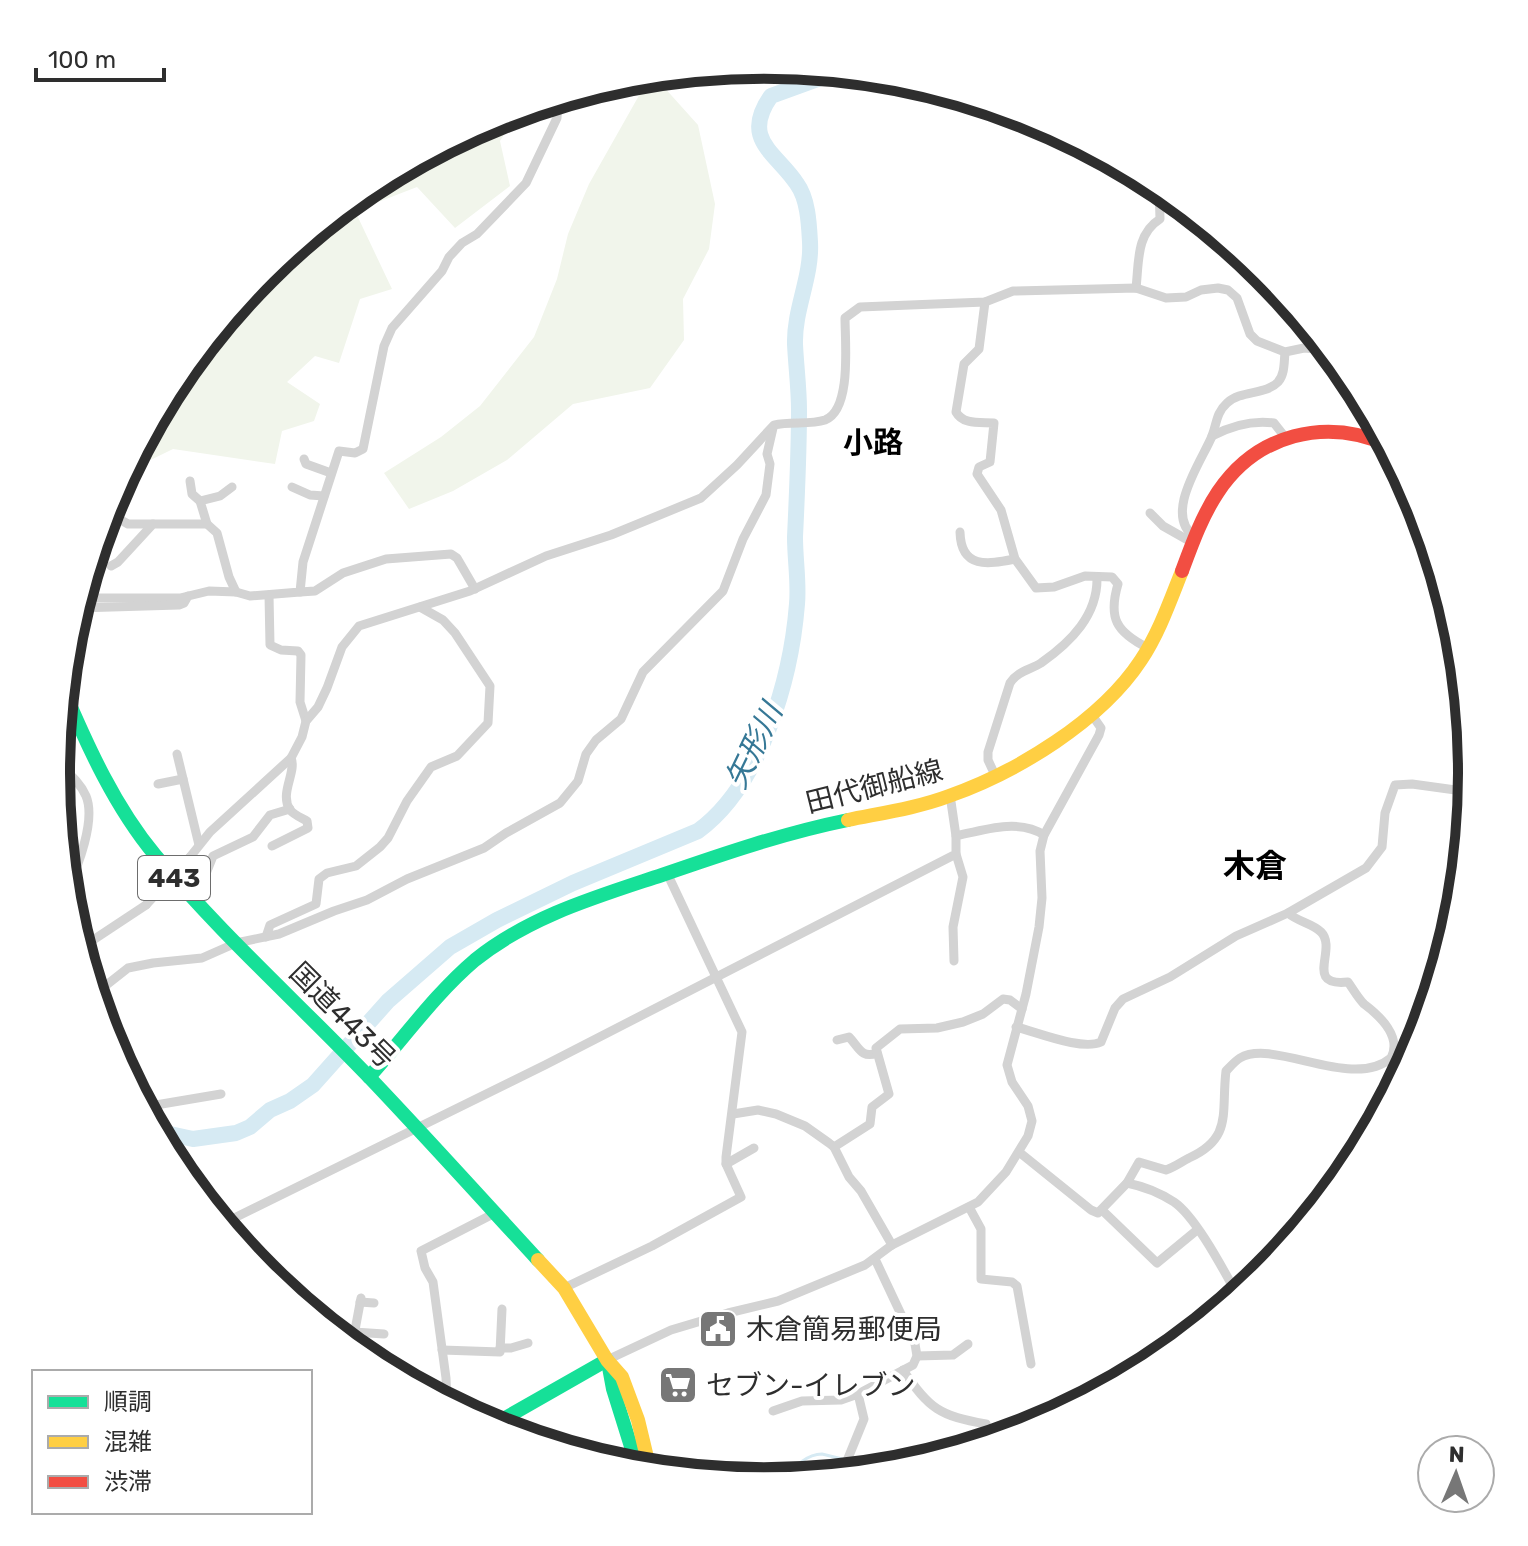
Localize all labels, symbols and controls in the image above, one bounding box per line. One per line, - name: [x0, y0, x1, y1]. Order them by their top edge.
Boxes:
- scale bar: [36, 32, 164, 82]
- text: 100 m: [48, 46, 116, 74]
- district label: 小路: [843, 425, 903, 461]
- water label: 矢形川: [718, 695, 791, 794]
- street label: 田代御船線: [802, 754, 946, 819]
- district label: 木倉: [1223, 847, 1287, 885]
- road number: 443: [138, 856, 210, 900]
- street label: 国道443号: [283, 956, 402, 1075]
- public building icon: 木倉簡易郵便局: [697, 1308, 739, 1350]
- place label: 木倉簡易郵便局: [746, 1313, 942, 1346]
- supermarket icon: セブン-イレブン: [657, 1364, 699, 1406]
- place label: セブン-イレブン: [706, 1369, 916, 1402]
- legend: [32, 1370, 312, 1514]
- text: 順調: [104, 1388, 152, 1416]
- text: 混雑: [104, 1428, 152, 1456]
- north arrow: [1416, 1434, 1496, 1514]
- text: N: [1448, 1441, 1465, 1468]
- text: 渋滞: [104, 1468, 152, 1496]

